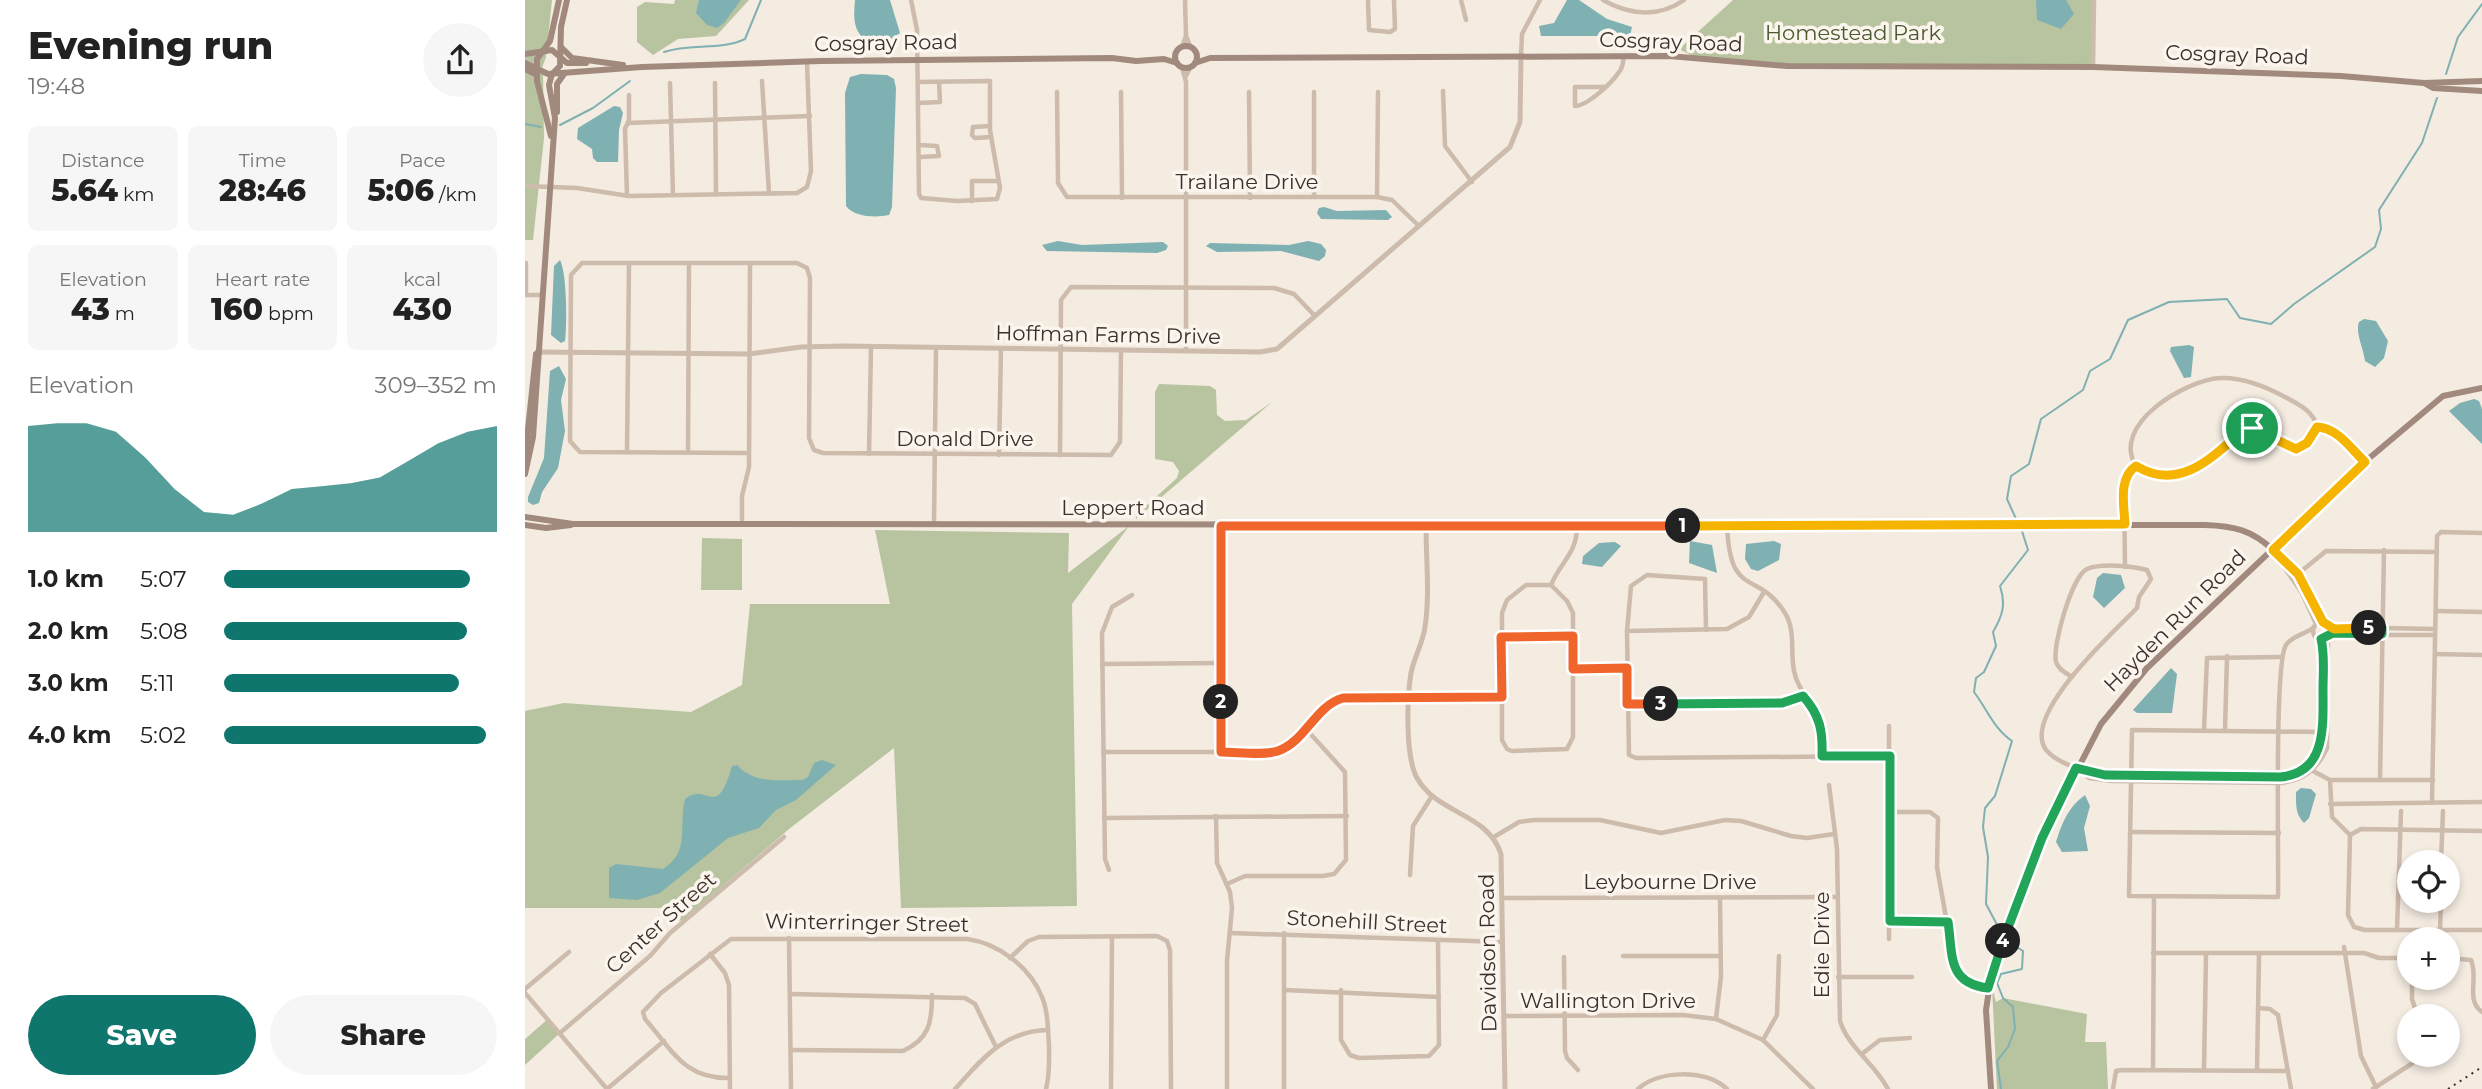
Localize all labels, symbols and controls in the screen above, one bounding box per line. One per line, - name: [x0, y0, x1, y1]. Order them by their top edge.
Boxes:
- park label: Homestead Park: [1765, 20, 1941, 45]
- text: Evening run: [28, 22, 273, 69]
- button: share: [423, 23, 497, 97]
- street label: Cosgray Road: [1599, 27, 1743, 56]
- street label: Cosgray Road: [814, 29, 958, 56]
- street label: Cosgray Road: [2165, 40, 2309, 69]
- text: 19:48: [28, 72, 85, 100]
- text: Distance: [61, 149, 145, 172]
- text: Time: [239, 149, 286, 172]
- text: Pace: [399, 149, 445, 172]
- street label: Trailane Drive: [1176, 169, 1318, 194]
- text: 5.64: [51, 172, 118, 209]
- text: 28:46: [219, 172, 306, 209]
- text: 5:06: [367, 172, 434, 209]
- text: km: [118, 183, 154, 206]
- text: /km: [434, 183, 477, 206]
- text: Elevation: [59, 268, 147, 291]
- text: Heart rate: [215, 268, 310, 291]
- text: kcal: [403, 268, 441, 291]
- text: 43: [71, 291, 110, 328]
- text: 160: [211, 291, 263, 328]
- text: 430: [392, 291, 452, 328]
- text: m: [110, 302, 135, 325]
- text: bpm: [263, 302, 314, 325]
- street label: Hoffman Farms Drive: [995, 320, 1221, 349]
- text: Elevation: [28, 371, 134, 399]
- text: 309–352 m: [374, 371, 497, 399]
- pin: [2222, 398, 2282, 458]
- icon: arrive: [2233, 409, 2271, 447]
- street label: Donald Drive: [896, 426, 1034, 451]
- street label: Leppert Road: [1061, 495, 1205, 520]
- pin: 1: [1665, 508, 1701, 544]
- text: 1: [1679, 514, 1686, 537]
- street label: Hayden Run Road: [2098, 544, 2251, 697]
- text: 1.0 km: [28, 565, 104, 593]
- text: 5:07: [140, 565, 187, 593]
- pin: 5: [2351, 610, 2387, 646]
- text: 5: [2363, 616, 2374, 639]
- text: 2.0 km: [28, 617, 109, 645]
- text: 5:08: [140, 617, 188, 645]
- text: 3.0 km: [28, 669, 109, 697]
- text: 5:11: [140, 669, 175, 697]
- pin: 2: [1203, 684, 1239, 720]
- pin: 3: [1643, 686, 1679, 722]
- text: 2: [1215, 690, 1226, 713]
- text: 3: [1655, 692, 1666, 715]
- text: 4.0 km: [28, 721, 111, 749]
- text: 5:02: [140, 721, 186, 749]
- map controls: [2397, 850, 2460, 1067]
- button: locate: [2397, 850, 2460, 913]
- street label: Center Street: [600, 867, 721, 979]
- street label: Leybourne Drive: [1583, 869, 1757, 894]
- street label: Davidson Road: [1474, 873, 1501, 1033]
- street label: Edie Drive: [1809, 892, 1834, 998]
- street label: Stonehill Street: [1286, 905, 1448, 938]
- street label: Winterringer Street: [765, 908, 969, 937]
- pin: 4: [1985, 923, 2021, 958]
- button: +: [2397, 927, 2460, 990]
- text: 4: [1996, 929, 2009, 952]
- street label: Wallington Drive: [1520, 988, 1696, 1013]
- button: Save: [28, 995, 256, 1075]
- button: Share: [270, 995, 497, 1075]
- button: −: [2397, 1004, 2460, 1067]

